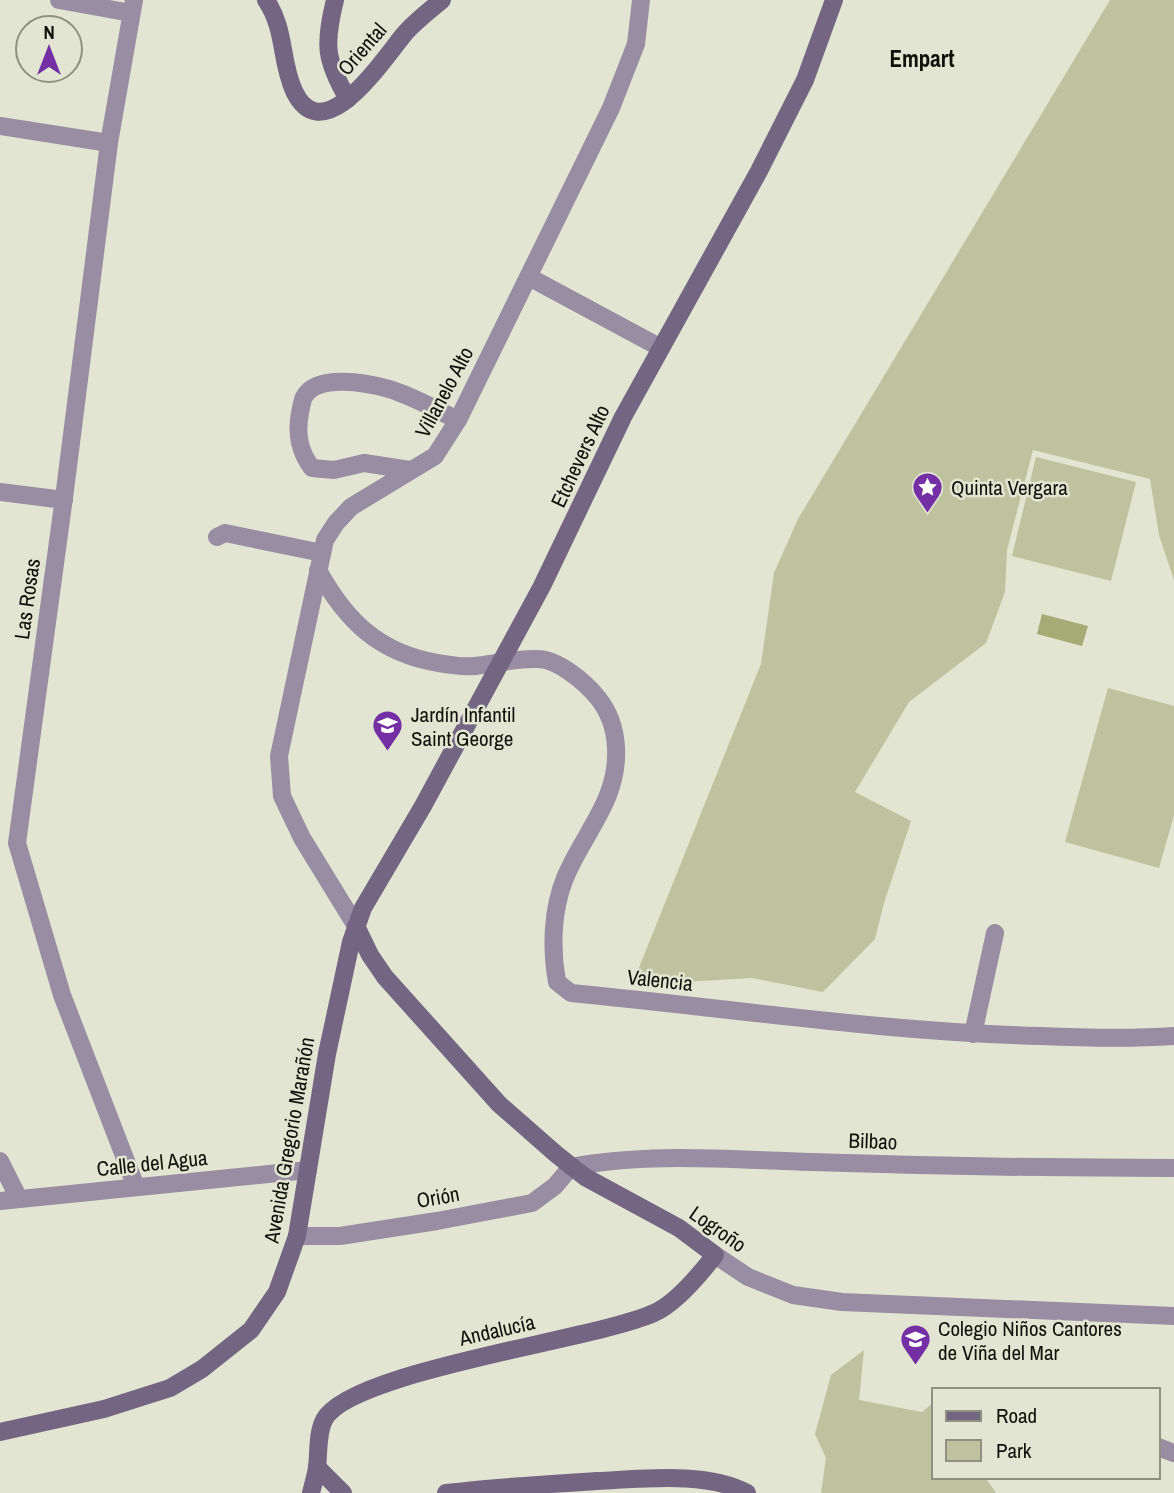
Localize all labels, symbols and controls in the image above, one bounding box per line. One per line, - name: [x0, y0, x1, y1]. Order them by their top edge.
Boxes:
- north arrow: [14, 14, 84, 84]
- street label: Oriental: [331, 16, 393, 82]
- text: N: [43, 19, 55, 45]
- district label: Empart: [890, 43, 954, 74]
- street label: Villanelo Alto: [408, 341, 480, 443]
- street label: Etchevers Alto: [544, 400, 616, 512]
- place icon: Quinta Vergara: [911, 470, 945, 514]
- place label: Quinta Vergara: [951, 473, 1068, 502]
- street label: Las Rosas: [7, 557, 47, 641]
- place label: Jardín Infantil Saint George: [411, 700, 515, 753]
- school or university icon: Jardín Infantil Saint George: [371, 709, 405, 753]
- street label: Valencia: [626, 962, 695, 998]
- street label: Avenida Gregorio Marañón: [256, 1035, 321, 1246]
- street label: Bilbao: [848, 1126, 898, 1156]
- street label: Calle del Agua: [95, 1143, 209, 1183]
- street label: Orión: [414, 1179, 462, 1215]
- street label: Logroño: [684, 1199, 752, 1259]
- street label: Andalucía: [455, 1307, 538, 1353]
- place label: Colegio Niños Cantores de Viña del Mar: [938, 1314, 1122, 1367]
- school or university icon: Colegio Niños Cantores de Viña del Mar: [898, 1323, 932, 1367]
- legend: [932, 1388, 1160, 1479]
- text: Road: [996, 1401, 1037, 1430]
- text: Park: [996, 1436, 1032, 1465]

